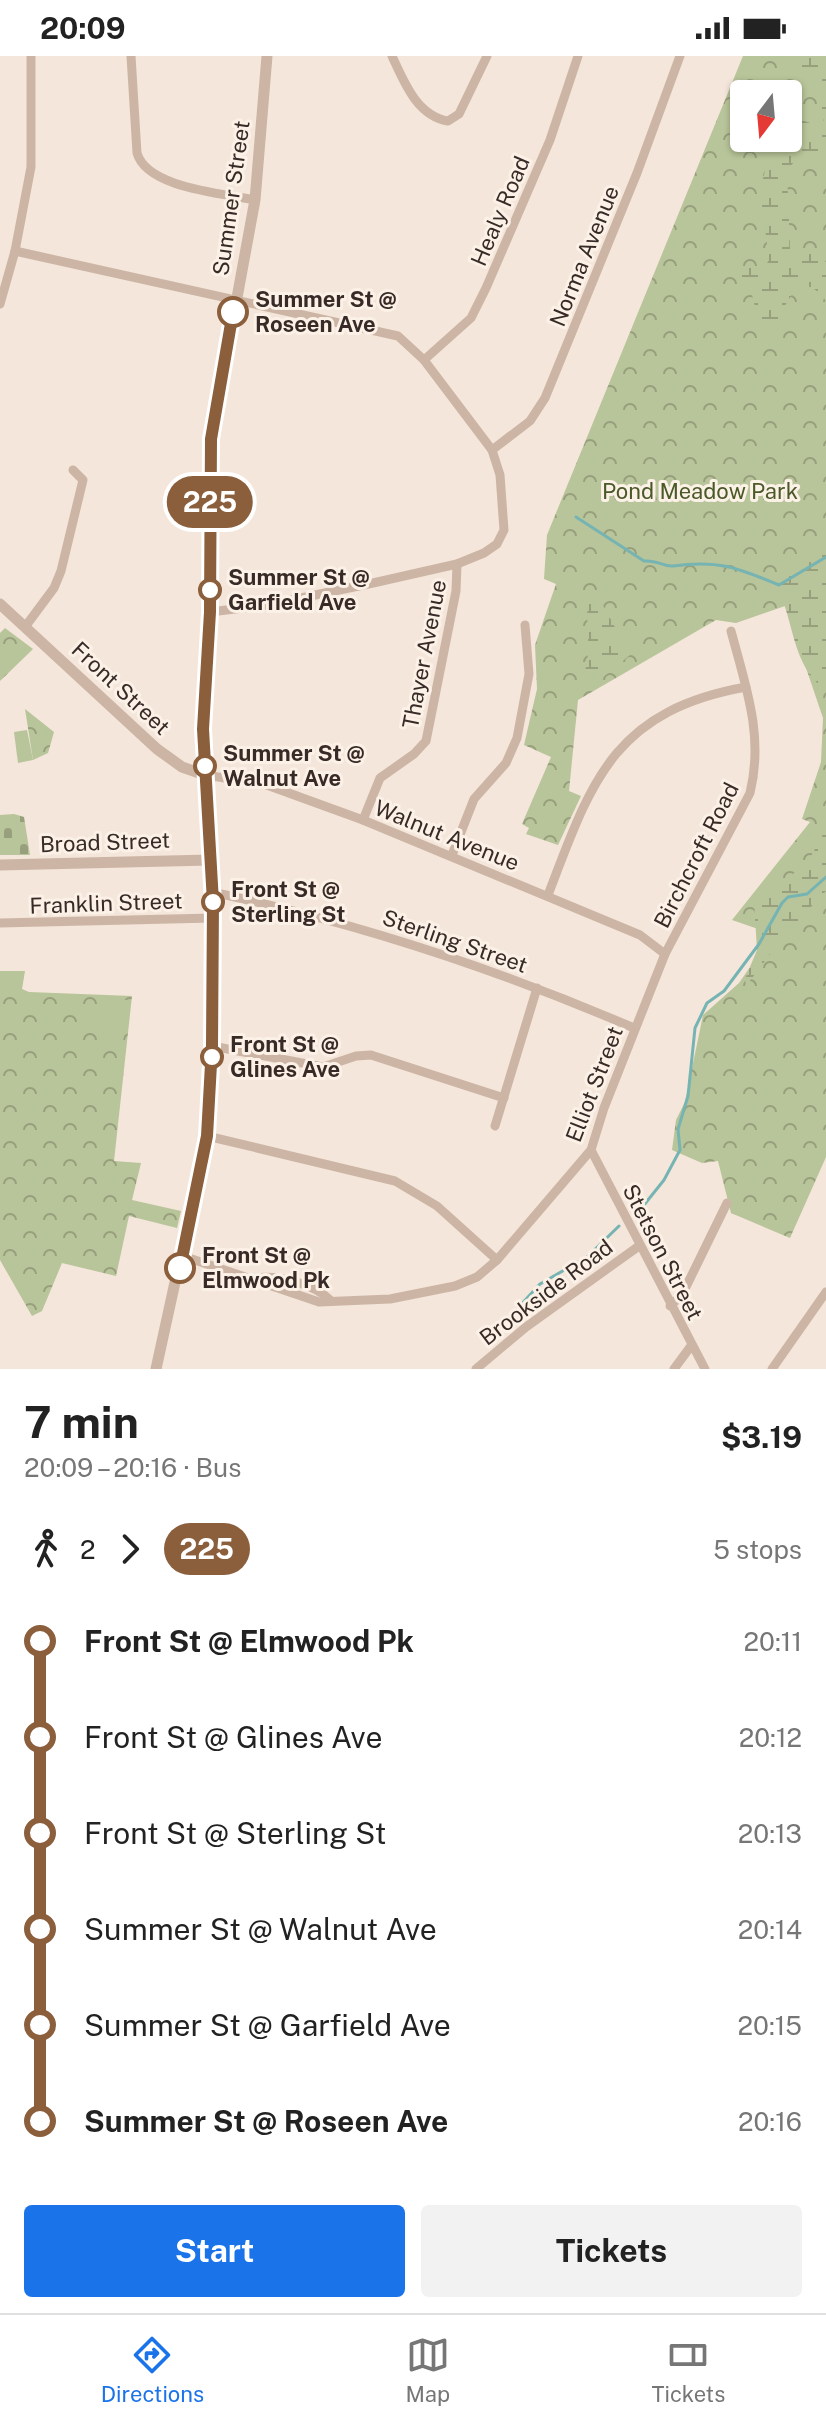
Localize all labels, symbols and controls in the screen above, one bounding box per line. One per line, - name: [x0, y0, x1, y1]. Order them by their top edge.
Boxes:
- text: 20:09: [40, 10, 125, 46]
- north arrow: [730, 80, 802, 152]
- map controls: [730, 80, 802, 152]
- street label: Summer Street: [207, 119, 255, 277]
- street label: Healy Road: [465, 152, 535, 270]
- street label: Norma Avenue: [544, 182, 624, 330]
- place label: Summer St @ Roseen Ave: [255, 286, 397, 337]
- marker: Summer St @ Roseen Ave: [218, 297, 248, 327]
- line badge: 225: [164, 476, 256, 528]
- park label: Pond Meadow Park: [602, 478, 798, 504]
- text: 225: [183, 485, 237, 518]
- place label: Summer St @ Garfield Ave: [228, 564, 370, 615]
- street label: Thayer Avenue: [397, 577, 451, 731]
- marker: Summer St @ Garfield Ave: [199, 579, 221, 601]
- street label: Front Street: [67, 636, 175, 740]
- place label: Summer St @ Walnut Ave: [223, 740, 365, 791]
- marker: Summer St @ Walnut Ave: [194, 755, 216, 777]
- street label: Birchcroft Road: [648, 778, 744, 932]
- street label: Walnut Avenue: [371, 794, 523, 876]
- street label: Broad Street: [39, 827, 171, 857]
- place label: Front St @ Sterling St: [231, 876, 345, 927]
- street label: Franklin Street: [29, 887, 183, 919]
- marker: Front St @ Sterling St: [202, 891, 224, 913]
- street label: Sterling Street: [379, 904, 531, 978]
- street label: Elliot Street: [560, 1022, 628, 1146]
- place label: Front St @ Glines Ave: [230, 1031, 340, 1082]
- marker: Front St @ Glines Ave: [201, 1046, 223, 1068]
- street label: Stetson Street: [618, 1180, 708, 1324]
- street label: Brookside Road: [474, 1234, 618, 1350]
- place label: Front St @ Elmwood Pk: [202, 1242, 330, 1293]
- marker: Front St @ Elmwood Pk: [165, 1253, 195, 1283]
- text: 7 min: [24, 1396, 139, 1448]
- text: $3.19: [721, 1419, 802, 1455]
- text: 20:09 – 20:16 · Bus: [24, 1452, 241, 1483]
- icon: walk: [24, 1527, 68, 1571]
- icon: forward: [108, 1527, 152, 1571]
- text: 225: [180, 1532, 234, 1565]
- text: 2: [80, 1534, 96, 1565]
- text: 5 stops: [713, 1534, 802, 1565]
- text: Front St @ Elmwood Pk: [84, 1623, 414, 1659]
- text: 20:11: [744, 1626, 802, 1657]
- text: Front St @ Glines Ave: [84, 1719, 382, 1755]
- text: 20:12: [739, 1722, 802, 1753]
- text: Front St @ Sterling St: [84, 1815, 387, 1851]
- text: 20:13: [738, 1818, 802, 1849]
- text: Summer St @ Walnut Ave: [84, 1911, 437, 1947]
- text: 20:14: [738, 1914, 802, 1945]
- text: Summer St @ Garfield Ave: [84, 2007, 451, 2043]
- text: 20:15: [737, 2010, 802, 2041]
- text: Summer St @ Roseen Ave: [84, 2103, 448, 2139]
- text: 20:16: [738, 2106, 802, 2137]
- button: Start: [24, 2205, 405, 2297]
- button: Tickets: [421, 2205, 802, 2297]
- tab: Directions: [101, 2333, 204, 2407]
- tab: Map: [405, 2333, 450, 2407]
- tab: Tickets: [652, 2333, 725, 2407]

